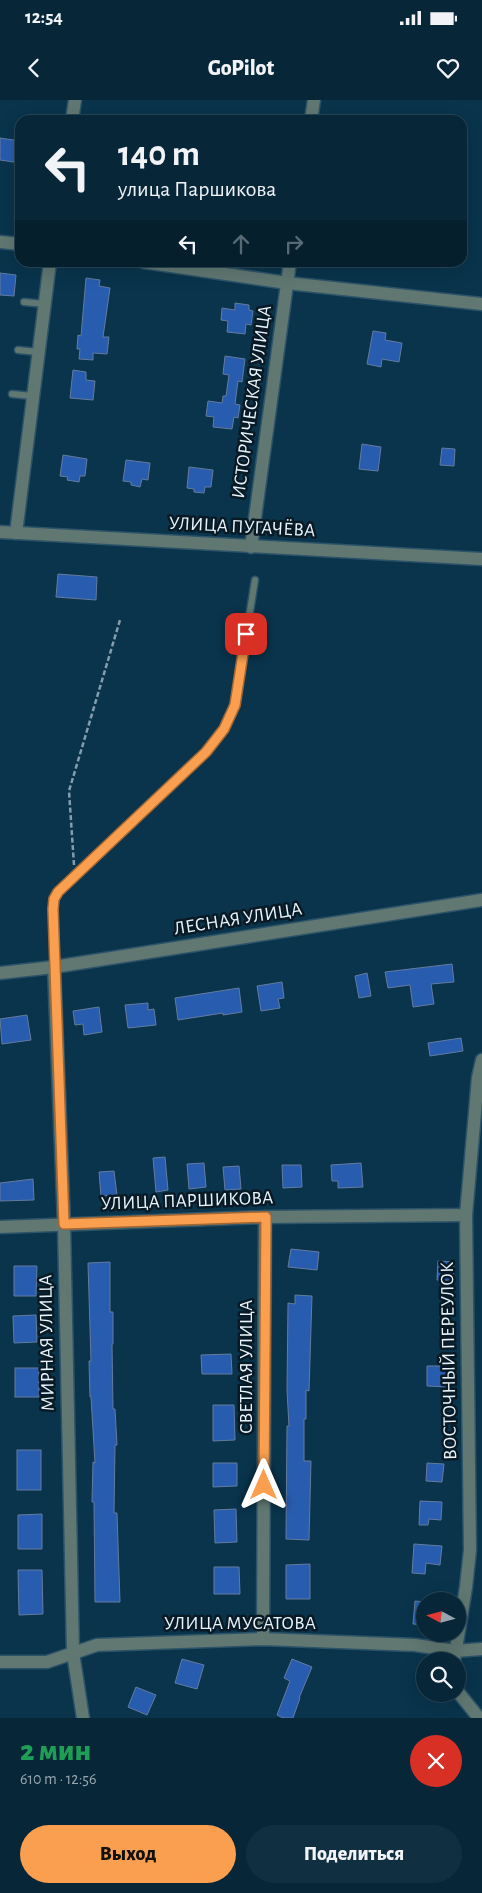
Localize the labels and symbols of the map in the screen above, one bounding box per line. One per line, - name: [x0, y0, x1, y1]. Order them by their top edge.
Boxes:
- street label: ИСТОРИЧЕСКАЯ УЛИЦА: [229, 304, 275, 500]
- street label: УЛИЦА ПУГАЧЁВА: [168, 513, 316, 540]
- pin: [225, 613, 267, 655]
- street label: ЛЕСНАЯ УЛИЦА: [173, 900, 303, 938]
- street label: УЛИЦА ПАРШИКОВА: [100, 1188, 274, 1214]
- street label: ВОСТОЧНЫЙ ПЕРЕУЛОК: [437, 1262, 460, 1460]
- street label: МИРНАЯ УЛИЦА: [36, 1274, 58, 1412]
- street label: СВЕТЛАЯ УЛИЦА: [237, 1300, 256, 1434]
- position arrow: [237, 1458, 289, 1510]
- north arrow: [416, 1592, 466, 1642]
- street label: УЛИЦА МУСАТОВА: [164, 1614, 316, 1633]

